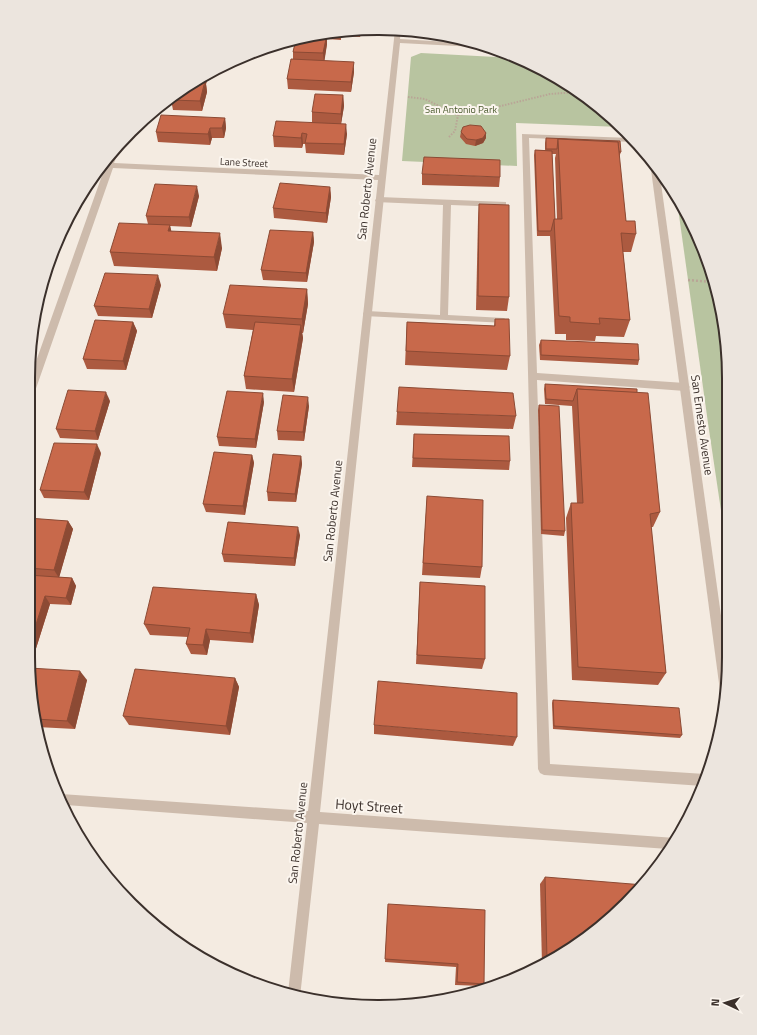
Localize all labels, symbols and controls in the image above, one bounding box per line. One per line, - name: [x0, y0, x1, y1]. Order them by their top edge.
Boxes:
- park label: San Antonio Park: [425, 102, 497, 117]
- street label: San Roberto Avenue: [352, 137, 381, 241]
- street label: Lane Street: [220, 154, 269, 171]
- street label: San Ernesto Avenue: [686, 373, 719, 476]
- street label: San Roberto Avenue: [318, 459, 347, 563]
- street label: San Roberto Avenue: [283, 781, 312, 885]
- street label: Hoyt Street: [335, 793, 404, 818]
- north arrow: [705, 983, 745, 1023]
- text: N: [707, 998, 723, 1007]

